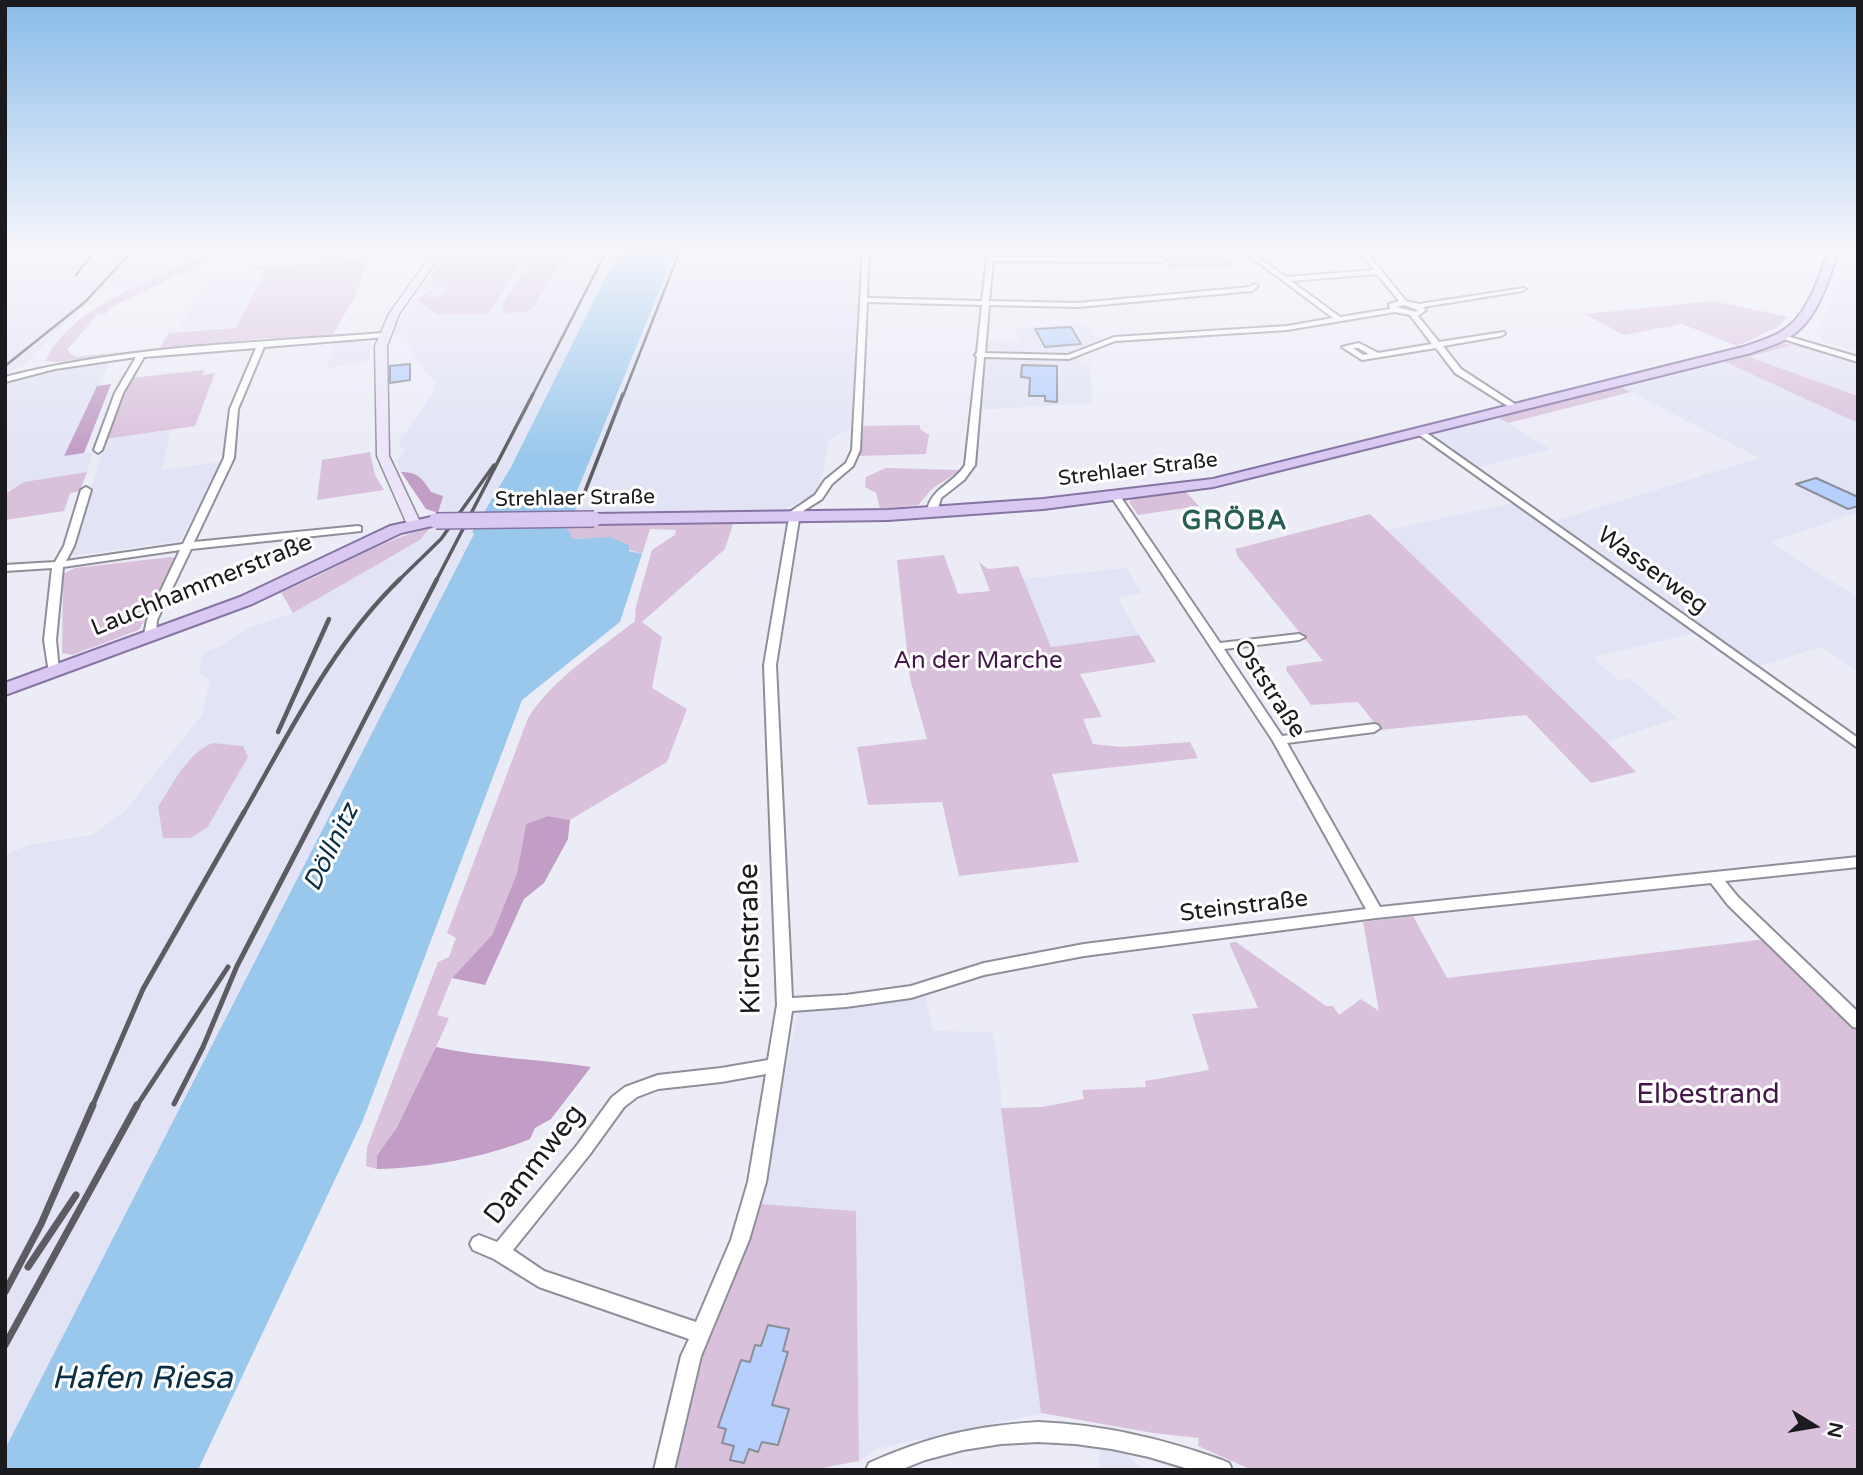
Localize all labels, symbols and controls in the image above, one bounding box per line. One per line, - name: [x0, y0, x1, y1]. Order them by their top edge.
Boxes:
- street label: Strehlaer Straße: [1057, 448, 1219, 492]
- street label: Strehlaer Straße: [495, 485, 655, 513]
- district label: GRÖBA: [1182, 506, 1288, 538]
- street label: Wasserweg: [1591, 521, 1713, 621]
- street label: Lauchhammerstraße: [87, 529, 317, 643]
- street label: Oststraße: [1227, 634, 1311, 744]
- park label: An der Marche: [893, 648, 1063, 676]
- water label: Döllnitz: [298, 799, 366, 897]
- street label: Kirchstraße: [733, 863, 769, 1015]
- street label: Steinstraße: [1178, 885, 1310, 929]
- park label: Elbestrand: [1636, 1079, 1780, 1113]
- street label: Dammweg: [478, 1098, 592, 1232]
- water label: Hafen Riesa: [51, 1361, 233, 1399]
- north arrow: [1779, 1391, 1849, 1461]
- text: N: [1822, 1420, 1847, 1440]

